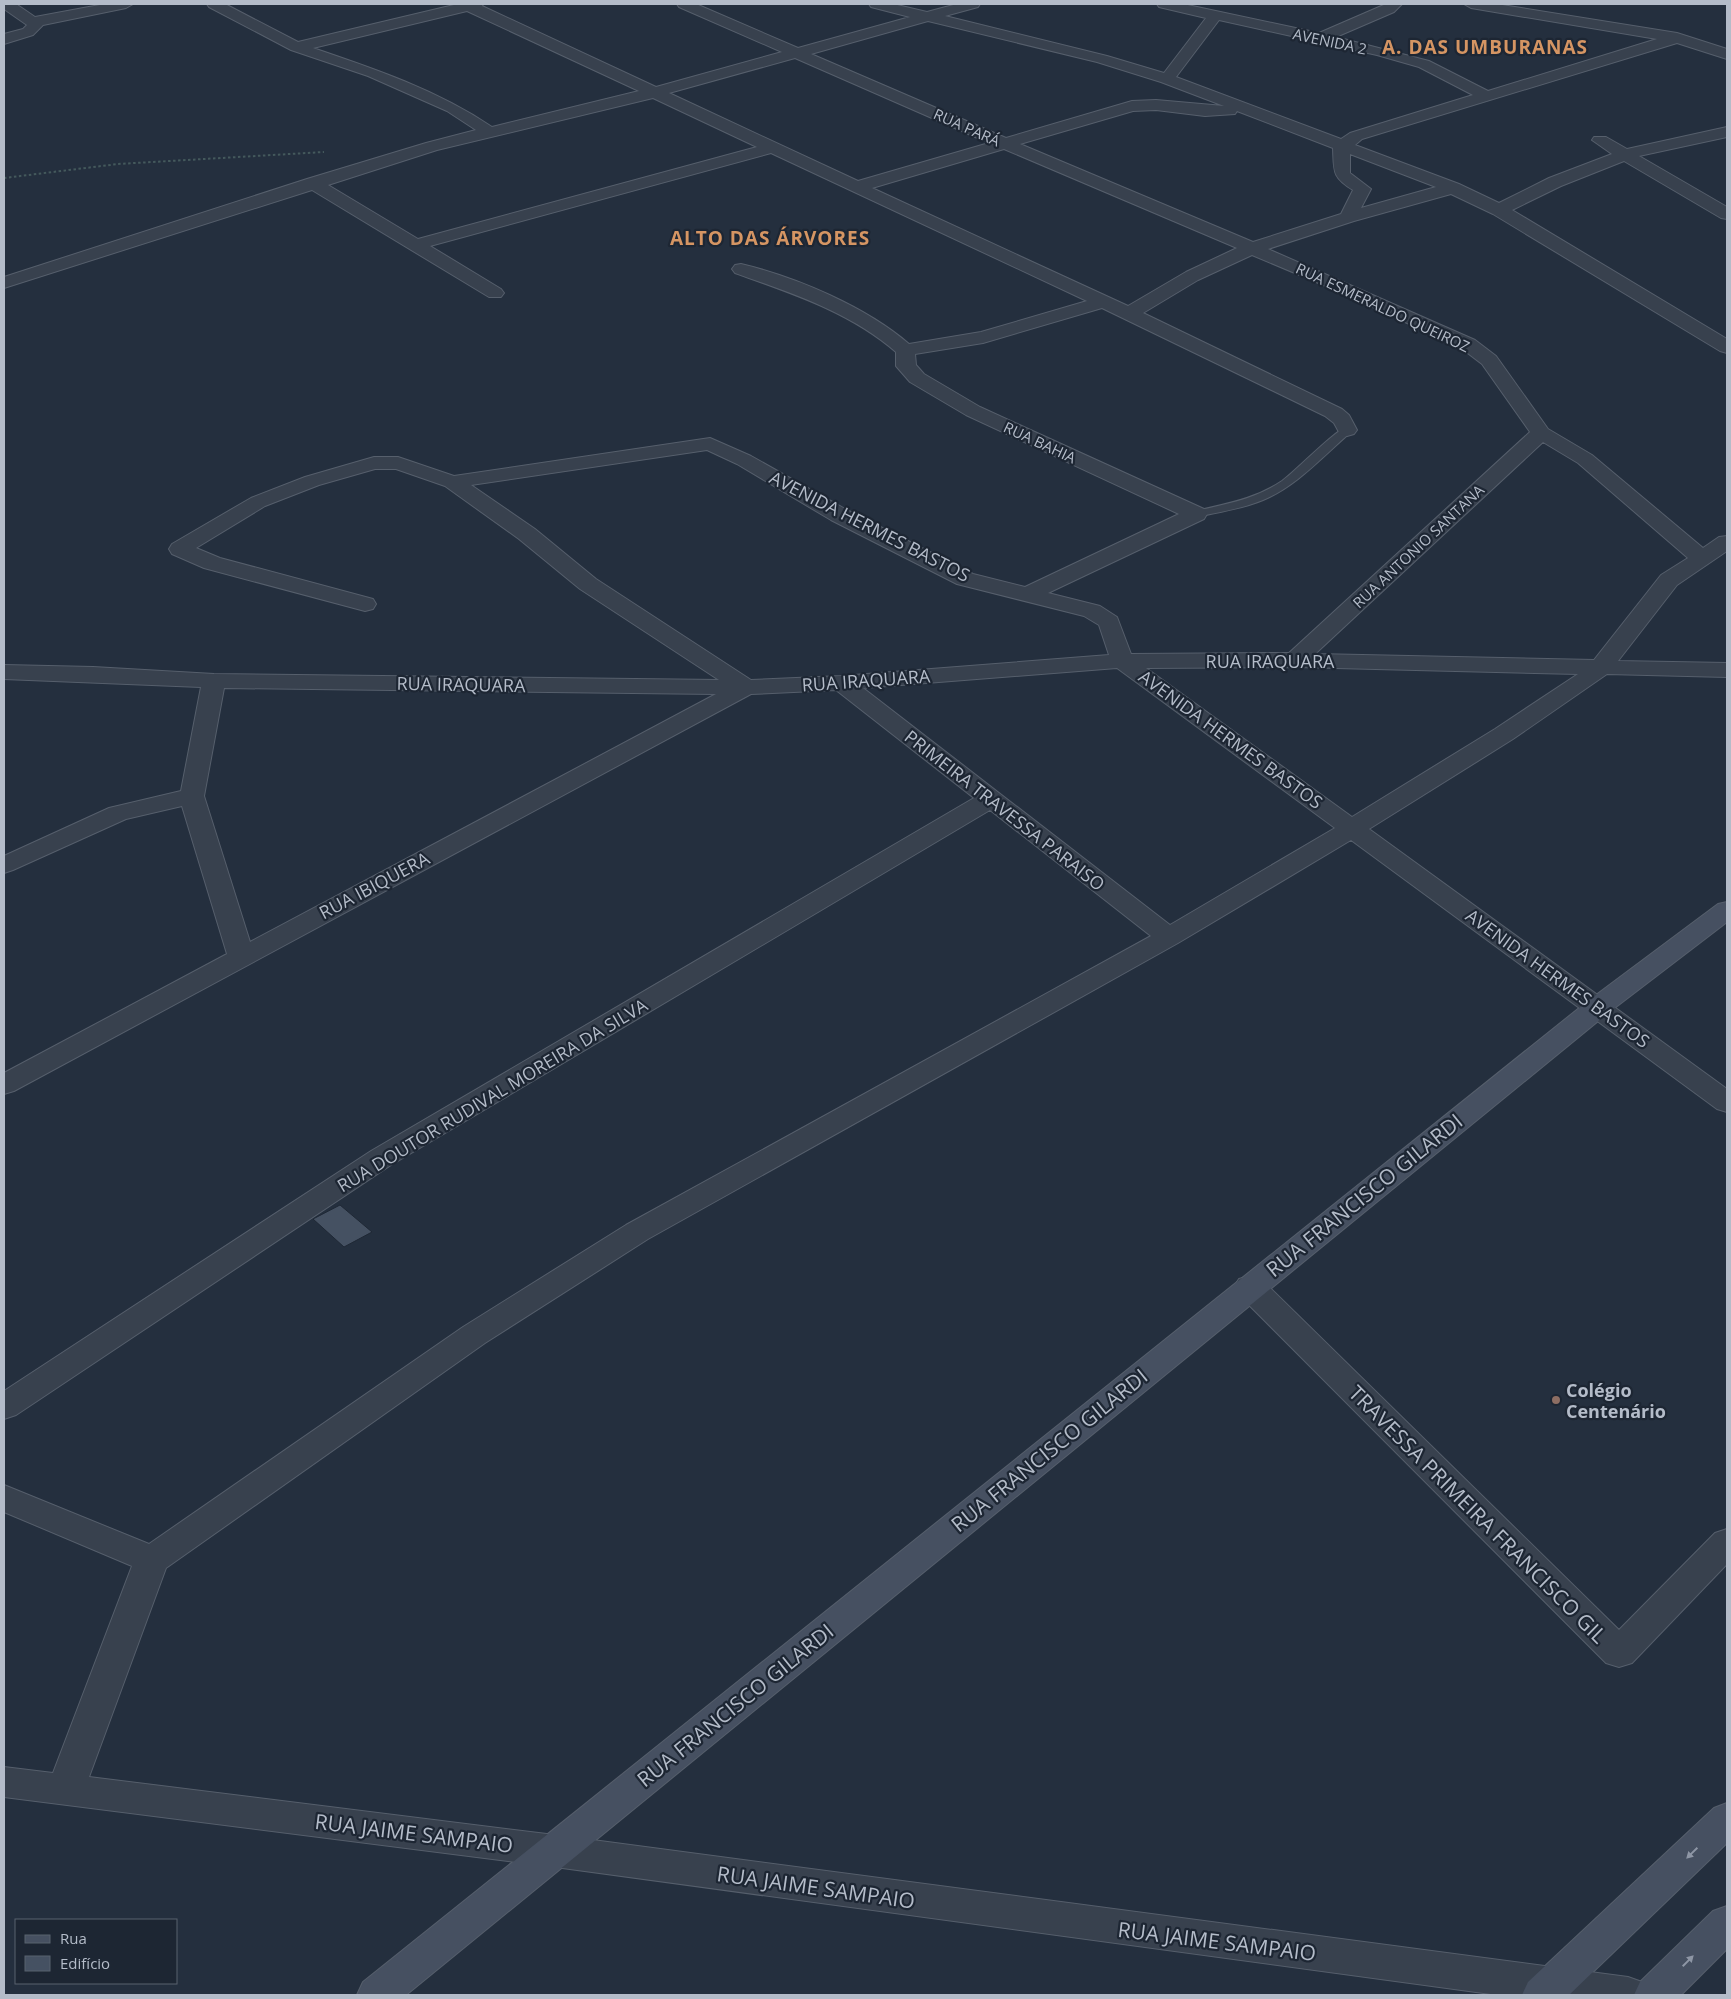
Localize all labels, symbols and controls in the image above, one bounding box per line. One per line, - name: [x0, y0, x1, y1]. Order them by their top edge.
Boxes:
- street label: AVENIDA 2: [1291, 23, 1369, 59]
- district label: A. DAS UMBURANAS: [1382, 34, 1588, 60]
- street label: RUA PARÁ: [931, 103, 1004, 151]
- district label: ALTO DAS ÁRVORES: [670, 225, 870, 251]
- street label: RUA ESMERALDO QUEIROZ: [1293, 258, 1473, 356]
- street label: RUA BAHIA: [1001, 417, 1080, 468]
- street label: AVENIDA HERMES BASTOS: [766, 465, 974, 587]
- street label: RUA ANTONIO SANTANA: [1348, 479, 1488, 612]
- street label: RUA IRAQUARA: [1206, 649, 1335, 673]
- street label: RUA IRAQUARA: [801, 663, 932, 696]
- street label: AVENIDA HERMES BASTOS: [1134, 664, 1328, 814]
- street label: RUA IRAQUARA: [396, 671, 526, 697]
- street label: PRIMEIRA TRAVESSA PARAISO: [900, 724, 1110, 896]
- street label: RUA IBIQUERA: [315, 846, 434, 924]
- street label: AVENIDA HERMES BASTOS: [1461, 903, 1655, 1053]
- street label: RUA DOUTOR RUDIVAL MOREIRA DA SILVA: [333, 992, 652, 1197]
- street label: RUA FRANCISCO GILARDI: [1260, 1107, 1468, 1283]
- street label: RUA FRANCISCO GILARDI: [945, 1362, 1153, 1538]
- place label: Colégio Centenário: [1566, 1378, 1666, 1423]
- street label: TRAVESSA PRIMEIRA FRANCISCO GIL: [1343, 1379, 1613, 1649]
- marker: Colégio Centenário: [1550, 1394, 1562, 1406]
- street label: RUA FRANCISCO GILARDI: [631, 1617, 839, 1793]
- street label: RUA JAIME SAMPAIO: [313, 1807, 515, 1859]
- one-way arrow: [1686, 1847, 1698, 1859]
- street label: RUA JAIME SAMPAIO: [715, 1859, 917, 1915]
- street label: RUA JAIME SAMPAIO: [1116, 1915, 1318, 1967]
- legend: [15, 1919, 178, 1984]
- text: Rua: [60, 1928, 87, 1948]
- text: Edifício: [60, 1953, 110, 1973]
- one-way arrow: [1682, 1955, 1694, 1967]

